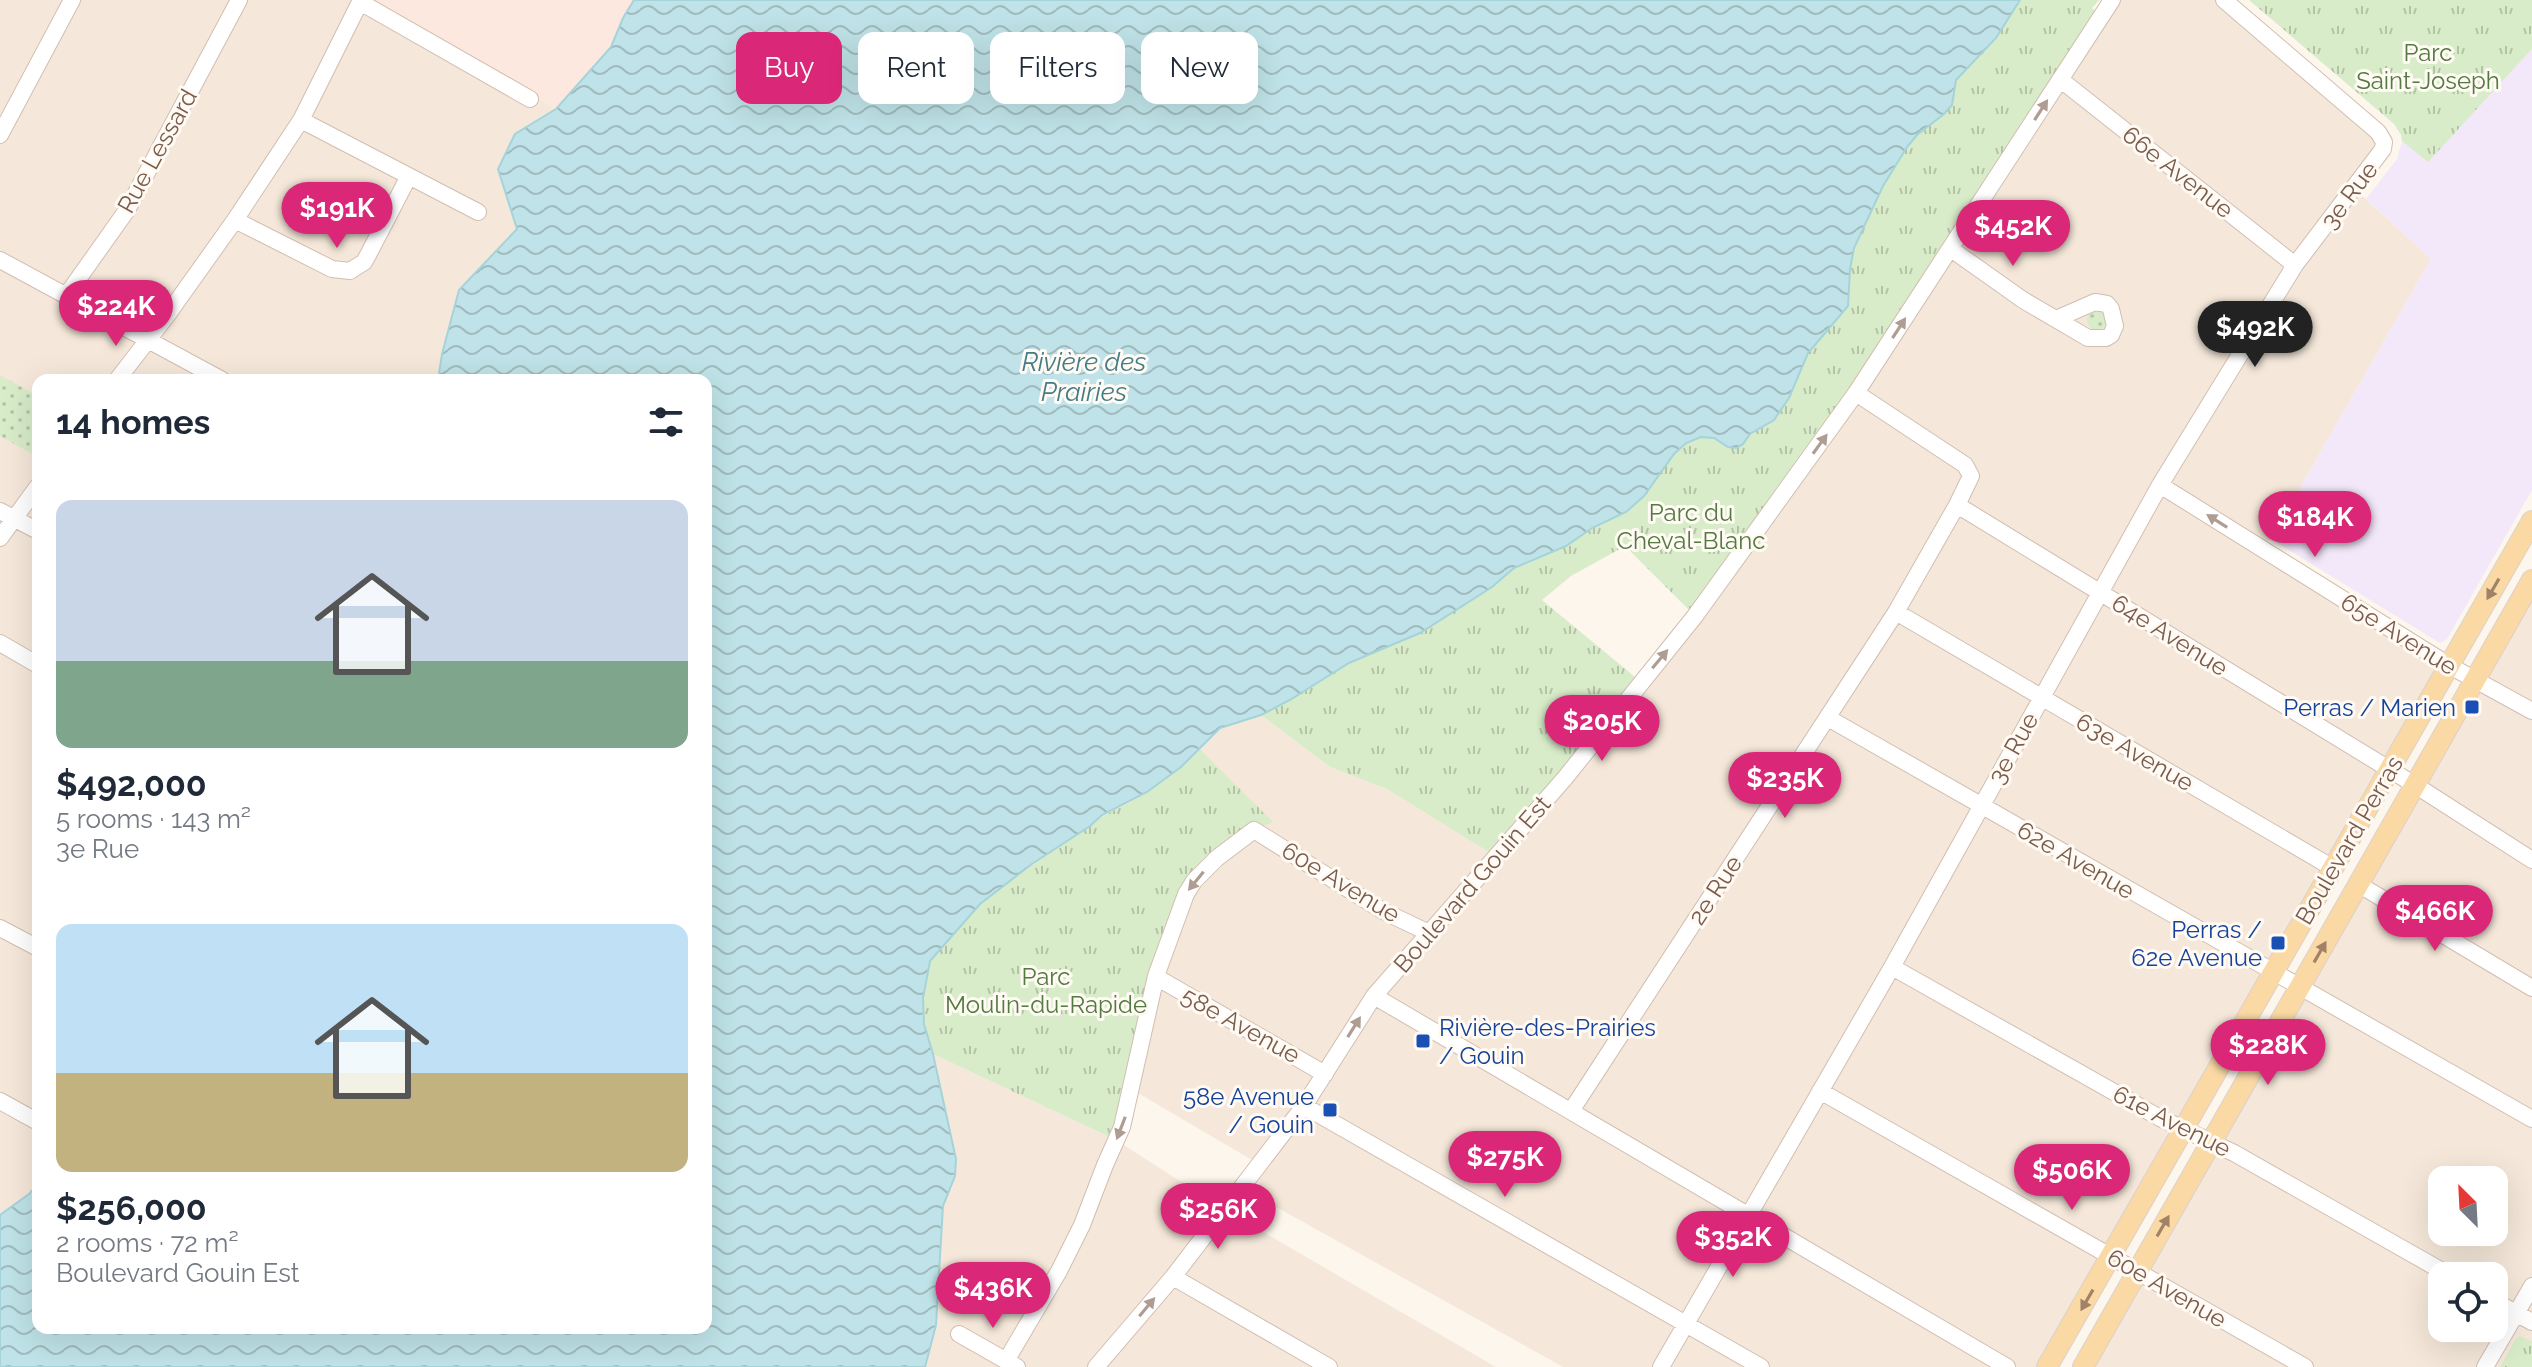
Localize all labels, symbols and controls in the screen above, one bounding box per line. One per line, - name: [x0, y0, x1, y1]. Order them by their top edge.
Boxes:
- chip: Buy: [736, 32, 842, 104]
- chip: Rent: [858, 32, 974, 104]
- chip: Filters: [990, 32, 1125, 104]
- chip: New: [1141, 32, 1258, 104]
- park label: Parc Saint-Joseph: [2356, 38, 2500, 95]
- street label: Rue Lessard: [111, 84, 203, 218]
- one-way arrow: [2033, 100, 2048, 121]
- street label: 66e Avenue: [2117, 120, 2239, 224]
- street label: 3e Rue: [2314, 156, 2384, 234]
- pin: $191K: [281, 182, 393, 250]
- text: $191K: [300, 193, 374, 223]
- pin: $452K: [1957, 200, 2069, 268]
- text: $452K: [1974, 211, 2052, 241]
- pin: $224K: [60, 280, 172, 348]
- text: $224K: [77, 291, 155, 321]
- pin: $492K: [2199, 301, 2311, 369]
- text: $492K: [2216, 312, 2294, 342]
- one-way arrow: [1891, 318, 1906, 339]
- water label: Rivière des Prairies: [1022, 347, 1146, 407]
- icon: filters: [644, 400, 688, 444]
- text: 14 homes: [56, 402, 210, 442]
- one-way arrow: [1811, 433, 1827, 454]
- pin: $184K: [2259, 491, 2371, 559]
- park label: Parc du Cheval-Blanc: [1617, 498, 1765, 555]
- text: $184K: [2276, 502, 2354, 532]
- one-way arrow: [2206, 514, 2228, 528]
- icon: home: [300, 552, 444, 696]
- one-way arrow: [2487, 578, 2501, 600]
- street label: 65e Avenue: [2336, 587, 2462, 681]
- street label: 64e Avenue: [2107, 588, 2233, 682]
- one-way arrow: [1651, 649, 1668, 669]
- place label: Perras / Marien: [2283, 693, 2456, 722]
- pin: $205K: [1546, 695, 1658, 763]
- marker: Perras / Marien: [2463, 698, 2481, 716]
- text: $205K: [1563, 706, 1641, 736]
- street label: 3e Rue: [1982, 707, 2044, 789]
- street label: 63e Avenue: [2071, 707, 2199, 797]
- street label: Boulevard Perras: [2289, 751, 2409, 929]
- pin: $235K: [1729, 752, 1841, 820]
- text: $235K: [1746, 763, 1824, 793]
- text: $492,000: [56, 764, 207, 804]
- street label: Boulevard Gouin Est: [1387, 790, 1557, 978]
- text: 5 rooms · 143 m²: [56, 804, 251, 834]
- street label: 62e Avenue: [2012, 815, 2140, 905]
- text: 3e Rue: [56, 834, 139, 864]
- street label: 60e Avenue: [1277, 835, 1405, 929]
- street label: 2e Rue: [1682, 850, 1748, 930]
- one-way arrow: [1188, 871, 1205, 891]
- pin: $466K: [2379, 885, 2491, 953]
- text: $466K: [2395, 896, 2475, 926]
- place label: Perras / 62e Avenue: [2131, 915, 2262, 972]
- marker: Perras / 62e Avenue: [2269, 934, 2287, 952]
- one-way arrow: [2313, 940, 2327, 963]
- park label: Parc Moulin-du-Rapide: [945, 962, 1147, 1019]
- icon: home: [300, 976, 444, 1120]
- street label: 58e Avenue: [1177, 981, 1305, 1069]
- place label: Rivière-des-Prairies / Gouin: [1439, 1013, 1656, 1070]
- one-way arrow: [1347, 1016, 1361, 1038]
- pin: $228K: [2212, 1019, 2324, 1087]
- text: $228K: [2229, 1030, 2307, 1060]
- marker: Rivière-des-Prairies / Gouin: [1414, 1032, 1432, 1050]
- street label: 61e Avenue: [2108, 1079, 2236, 1163]
- place label: 58e Avenue / Gouin: [1183, 1082, 1314, 1139]
- marker: 58e Avenue / Gouin: [1321, 1101, 1339, 1119]
- one-way arrow: [1114, 1116, 1127, 1140]
- pin: $275K: [1449, 1131, 1561, 1199]
- text: $275K: [1466, 1142, 1544, 1172]
- pin: $506K: [2016, 1144, 2128, 1212]
- text: $506K: [2032, 1155, 2112, 1185]
- north arrow: [2428, 1166, 2508, 1246]
- map controls: [2428, 1166, 2508, 1342]
- pin: $256K: [1162, 1183, 1274, 1251]
- text: $256,000: [56, 1188, 207, 1228]
- text: $256K: [1179, 1194, 1257, 1224]
- pin: $352K: [1677, 1211, 1789, 1279]
- one-way arrow: [2156, 1215, 2170, 1237]
- text: $352K: [1694, 1222, 1772, 1252]
- text: 2 rooms · 72 m²: [56, 1228, 239, 1258]
- street label: 60e Avenue: [2102, 1242, 2232, 1334]
- text: Boulevard Gouin Est: [56, 1258, 300, 1288]
- pin: $436K: [937, 1262, 1049, 1330]
- button: locate: [2428, 1262, 2508, 1342]
- text: $436K: [953, 1273, 1033, 1303]
- one-way arrow: [2080, 1289, 2094, 1311]
- one-way arrow: [1138, 1298, 1155, 1318]

